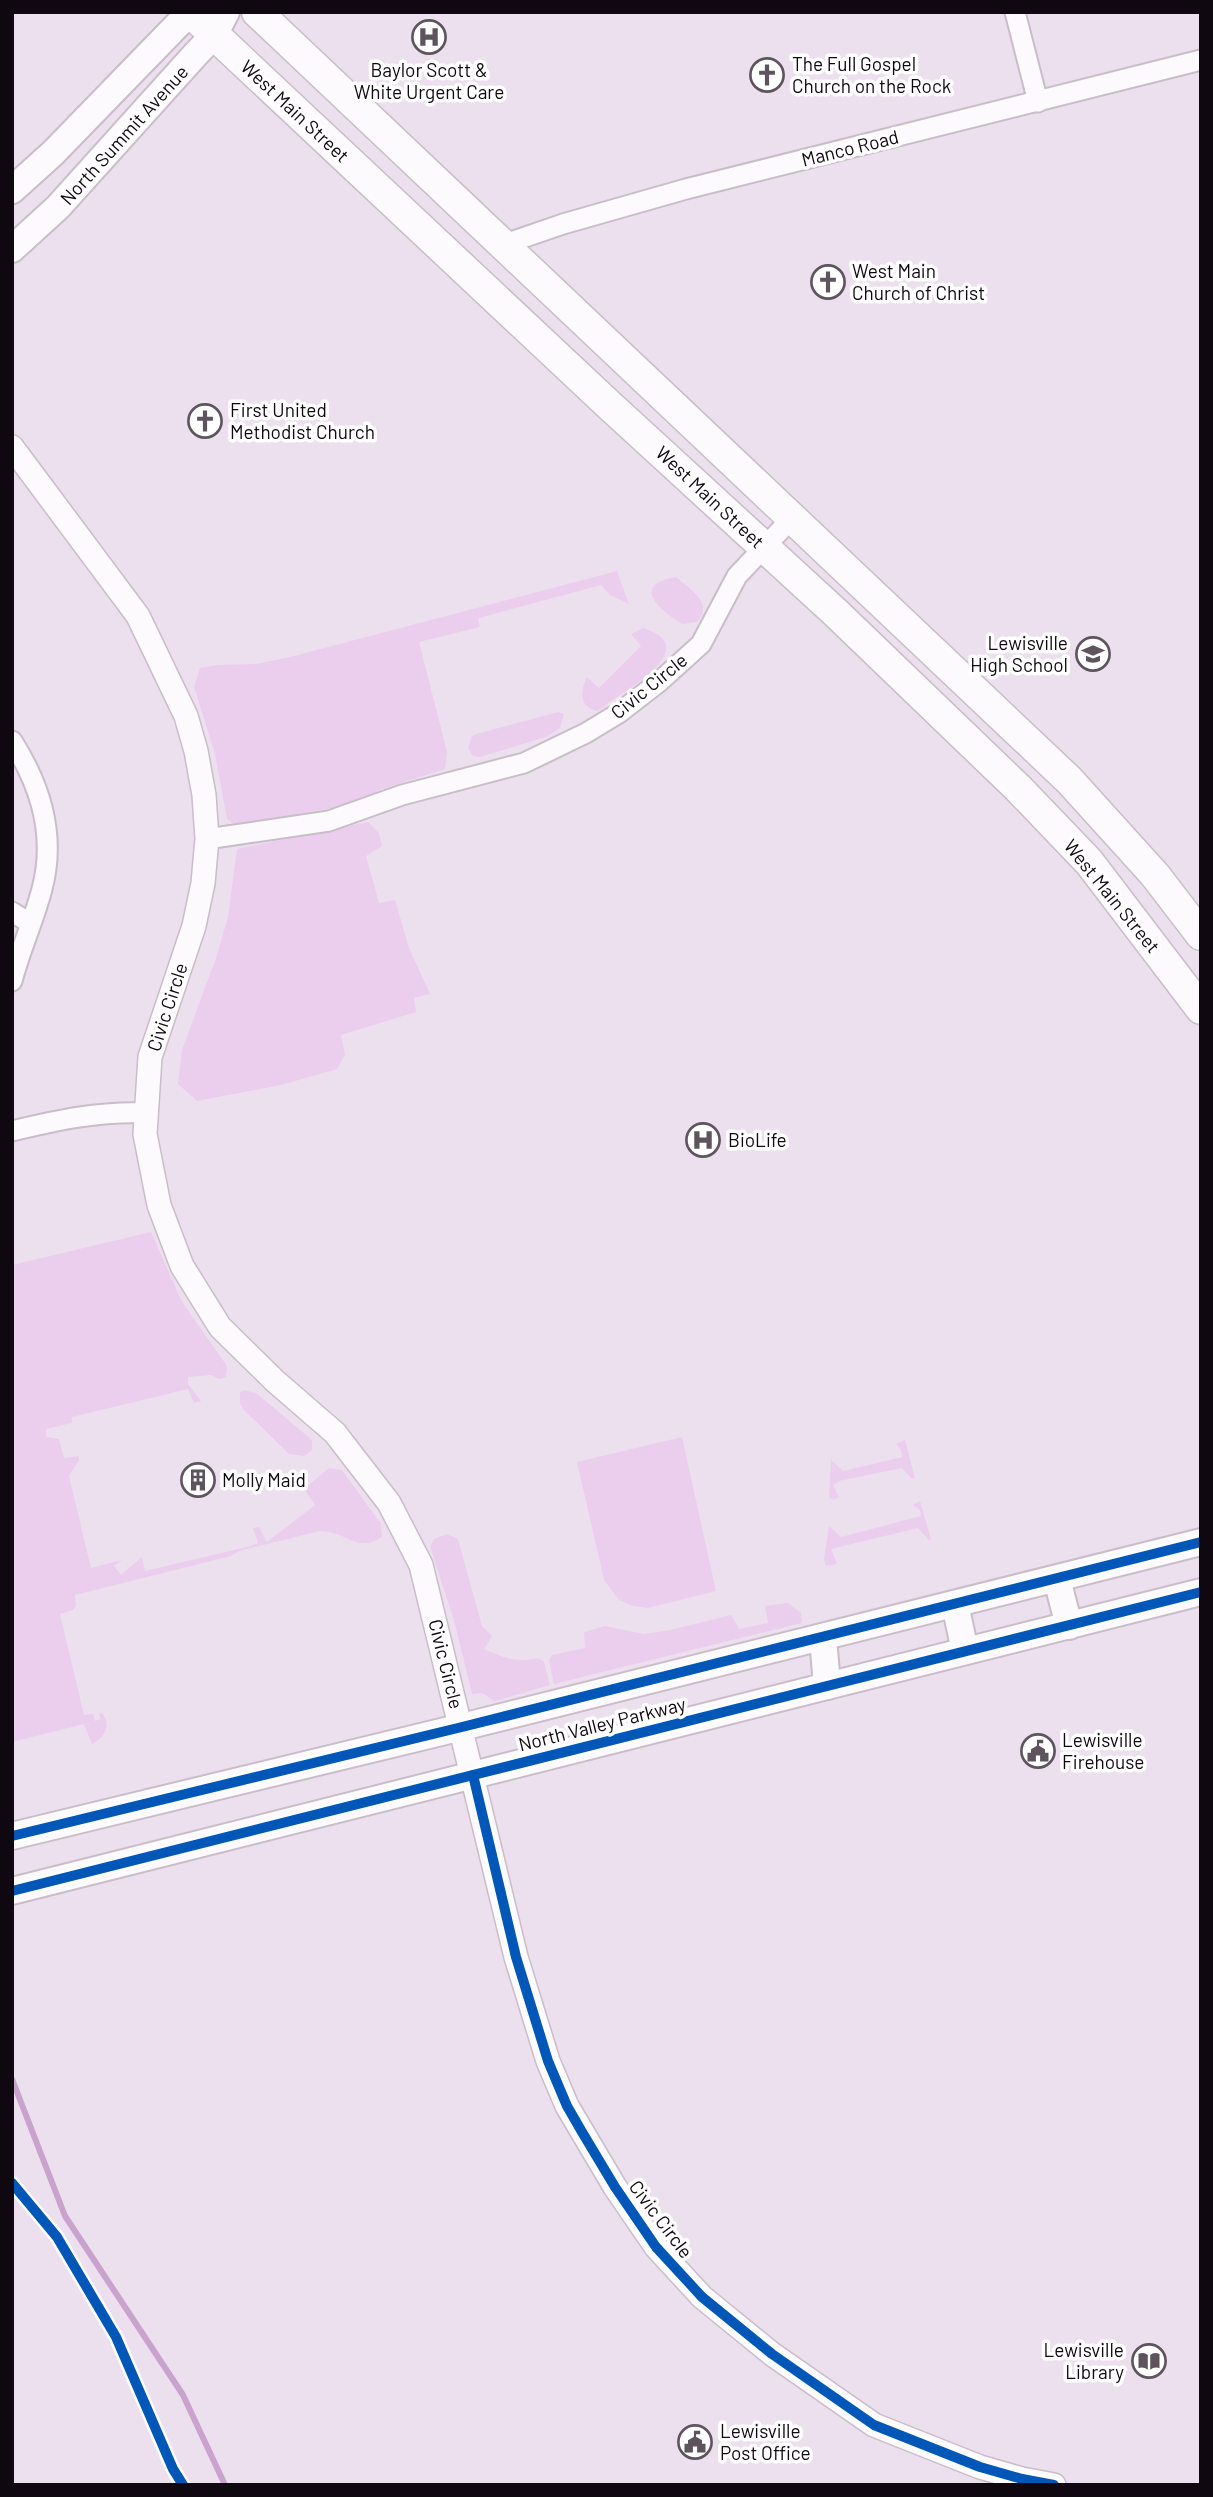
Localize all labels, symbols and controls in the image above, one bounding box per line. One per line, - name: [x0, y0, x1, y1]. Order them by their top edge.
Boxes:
- hospital icon: Baylor Scott & White Urgent Care: [410, 18, 448, 56]
- place label: The Full Gospel Church on the Rock: [792, 52, 951, 97]
- street label: West Main Street: [236, 55, 354, 167]
- church icon: The Full Gospel Church on the Rock: [748, 56, 786, 94]
- place label: Baylor Scott & White Urgent Care: [354, 58, 504, 103]
- street label: North Summit Avenue: [55, 60, 192, 209]
- street label: Manco Road: [799, 124, 901, 171]
- place label: West Main Church of Christ: [852, 259, 985, 304]
- church icon: West Main Church of Christ: [809, 263, 847, 301]
- place label: First United Methodist Church: [230, 398, 375, 443]
- church icon: First United Methodist Church: [186, 402, 224, 440]
- street label: West Main Street: [651, 441, 769, 553]
- place label: Lewisville High School: [970, 631, 1068, 676]
- school or university icon: Lewisville High School: [1074, 635, 1112, 673]
- street label: Civic Circle: [606, 648, 691, 723]
- street label: West Main Street: [1060, 834, 1165, 957]
- street label: Civic Circle: [141, 960, 192, 1054]
- hospital icon: BioLife: [684, 1121, 722, 1159]
- place label: BioLife: [728, 1128, 787, 1151]
- building icon: Molly Maid: [179, 1461, 217, 1499]
- place label: Molly Maid: [222, 1468, 306, 1491]
- street label: Civic Circle: [424, 1617, 469, 1711]
- street label: North Valley Parkway: [516, 1692, 688, 1755]
- place label: Lewisville Firehouse: [1062, 1728, 1145, 1773]
- public building icon: Lewisville Firehouse: [1019, 1732, 1057, 1770]
- street label: Civic Circle: [625, 2175, 698, 2262]
- place label: Lewisville Library: [1043, 2338, 1124, 2383]
- library icon: Lewisville Library: [1130, 2342, 1168, 2380]
- place label: Lewisville Post Office: [720, 2419, 811, 2464]
- public building icon: Lewisville Post Office: [676, 2423, 714, 2461]

